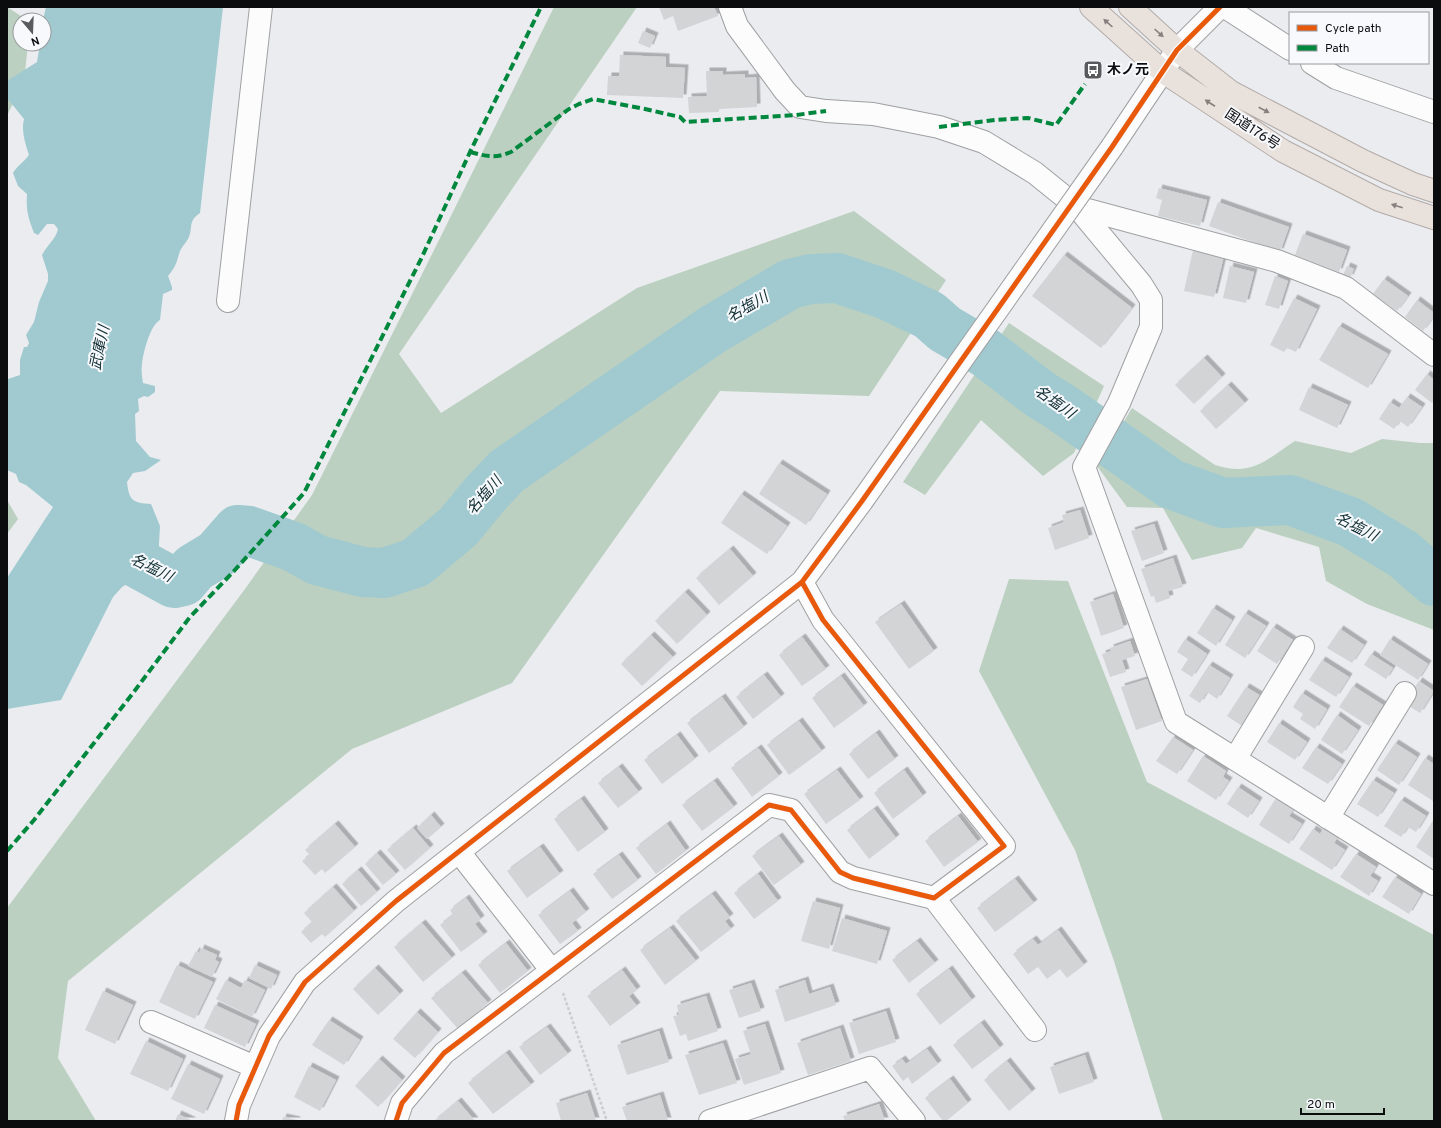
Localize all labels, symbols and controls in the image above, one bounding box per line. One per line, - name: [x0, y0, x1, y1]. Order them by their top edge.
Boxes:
- north arrow: [12, 12, 52, 52]
- legend: [1289, 12, 1429, 64]
- one-way arrow: [1103, 18, 1113, 27]
- text: Cycle path: [1325, 21, 1382, 37]
- one-way arrow: [1154, 29, 1164, 38]
- text: N: [29, 33, 41, 48]
- text: Path: [1325, 41, 1350, 57]
- bus stop icon: 木ノ元: [1082, 59, 1104, 81]
- place label: 木ノ元: [1107, 62, 1149, 79]
- one-way arrow: [1204, 99, 1216, 106]
- street label: 国道176号: [1221, 106, 1283, 154]
- one-way arrow: [1258, 106, 1269, 113]
- one-way arrow: [1391, 202, 1403, 208]
- water label: 名塩川: [724, 288, 774, 327]
- water label: 武庫川: [87, 322, 115, 372]
- water label: 名塩川: [1030, 382, 1080, 425]
- water label: 名塩川: [463, 471, 508, 519]
- water label: 名塩川: [1332, 509, 1382, 548]
- water label: 名塩川: [127, 551, 177, 588]
- scale bar: [1301, 1090, 1384, 1116]
- text: 20 m: [1307, 1097, 1335, 1113]

